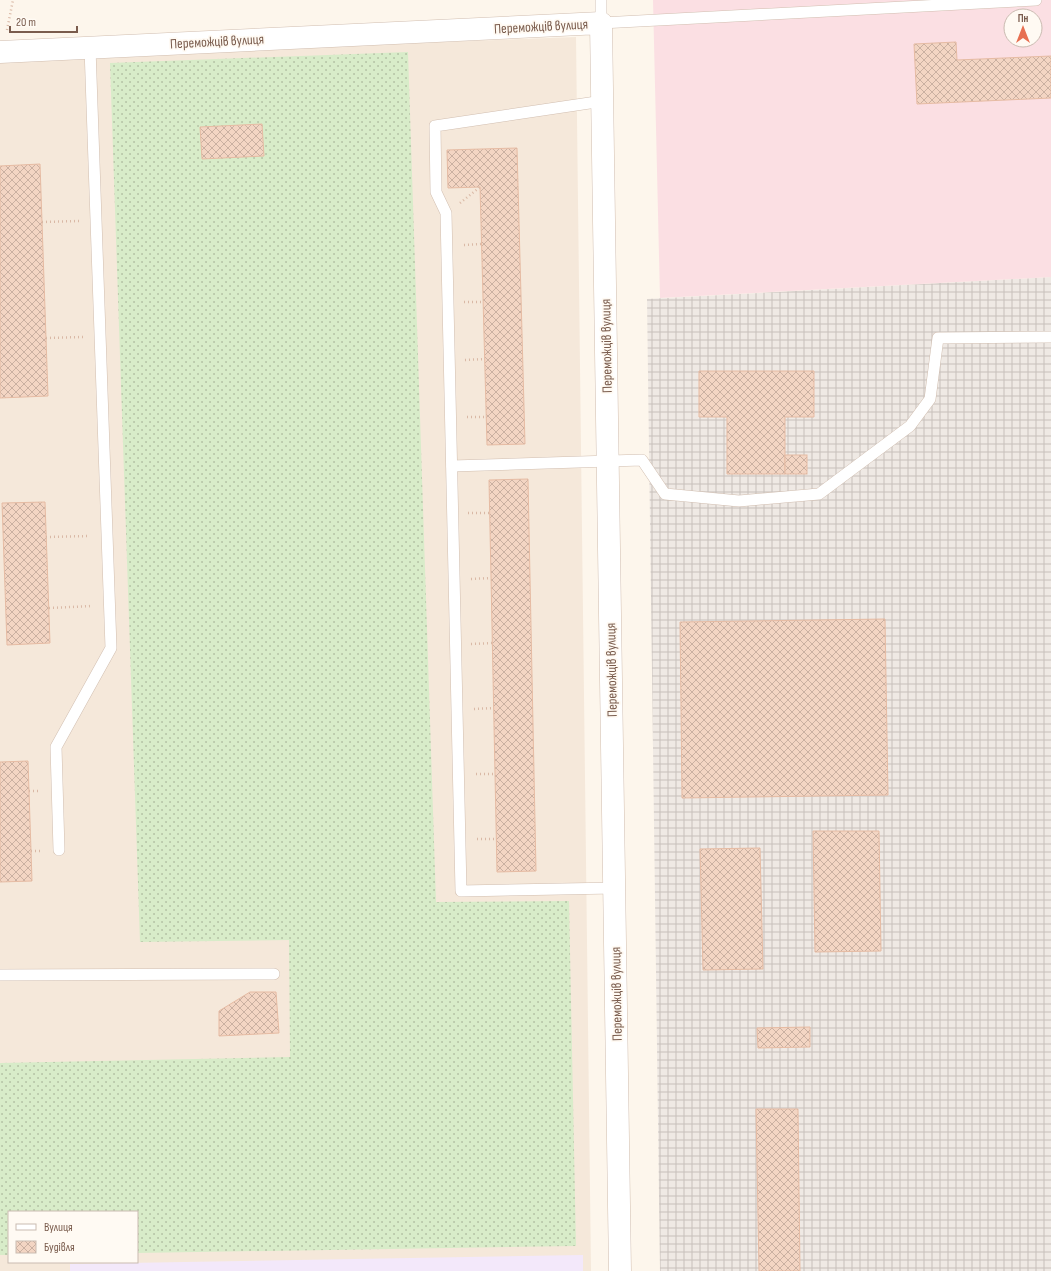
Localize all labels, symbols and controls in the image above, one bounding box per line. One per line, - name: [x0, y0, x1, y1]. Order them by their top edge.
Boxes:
- scale bar: [10, 8, 77, 34]
- north arrow: [1003, 8, 1043, 48]
- text: Пн: [1018, 12, 1029, 25]
- text: 20 m: [16, 15, 36, 30]
- street label: Переможців вулиця: [494, 16, 588, 37]
- street label: Переможців вулиця: [170, 31, 264, 52]
- street label: Переможців вулиця: [597, 299, 616, 393]
- street label: Переможців вулиця: [602, 623, 621, 717]
- street label: Переможців вулиця: [607, 947, 626, 1041]
- legend: [8, 1211, 138, 1263]
- text: Вулиця: [44, 1220, 73, 1235]
- text: Будівля: [44, 1240, 75, 1255]

